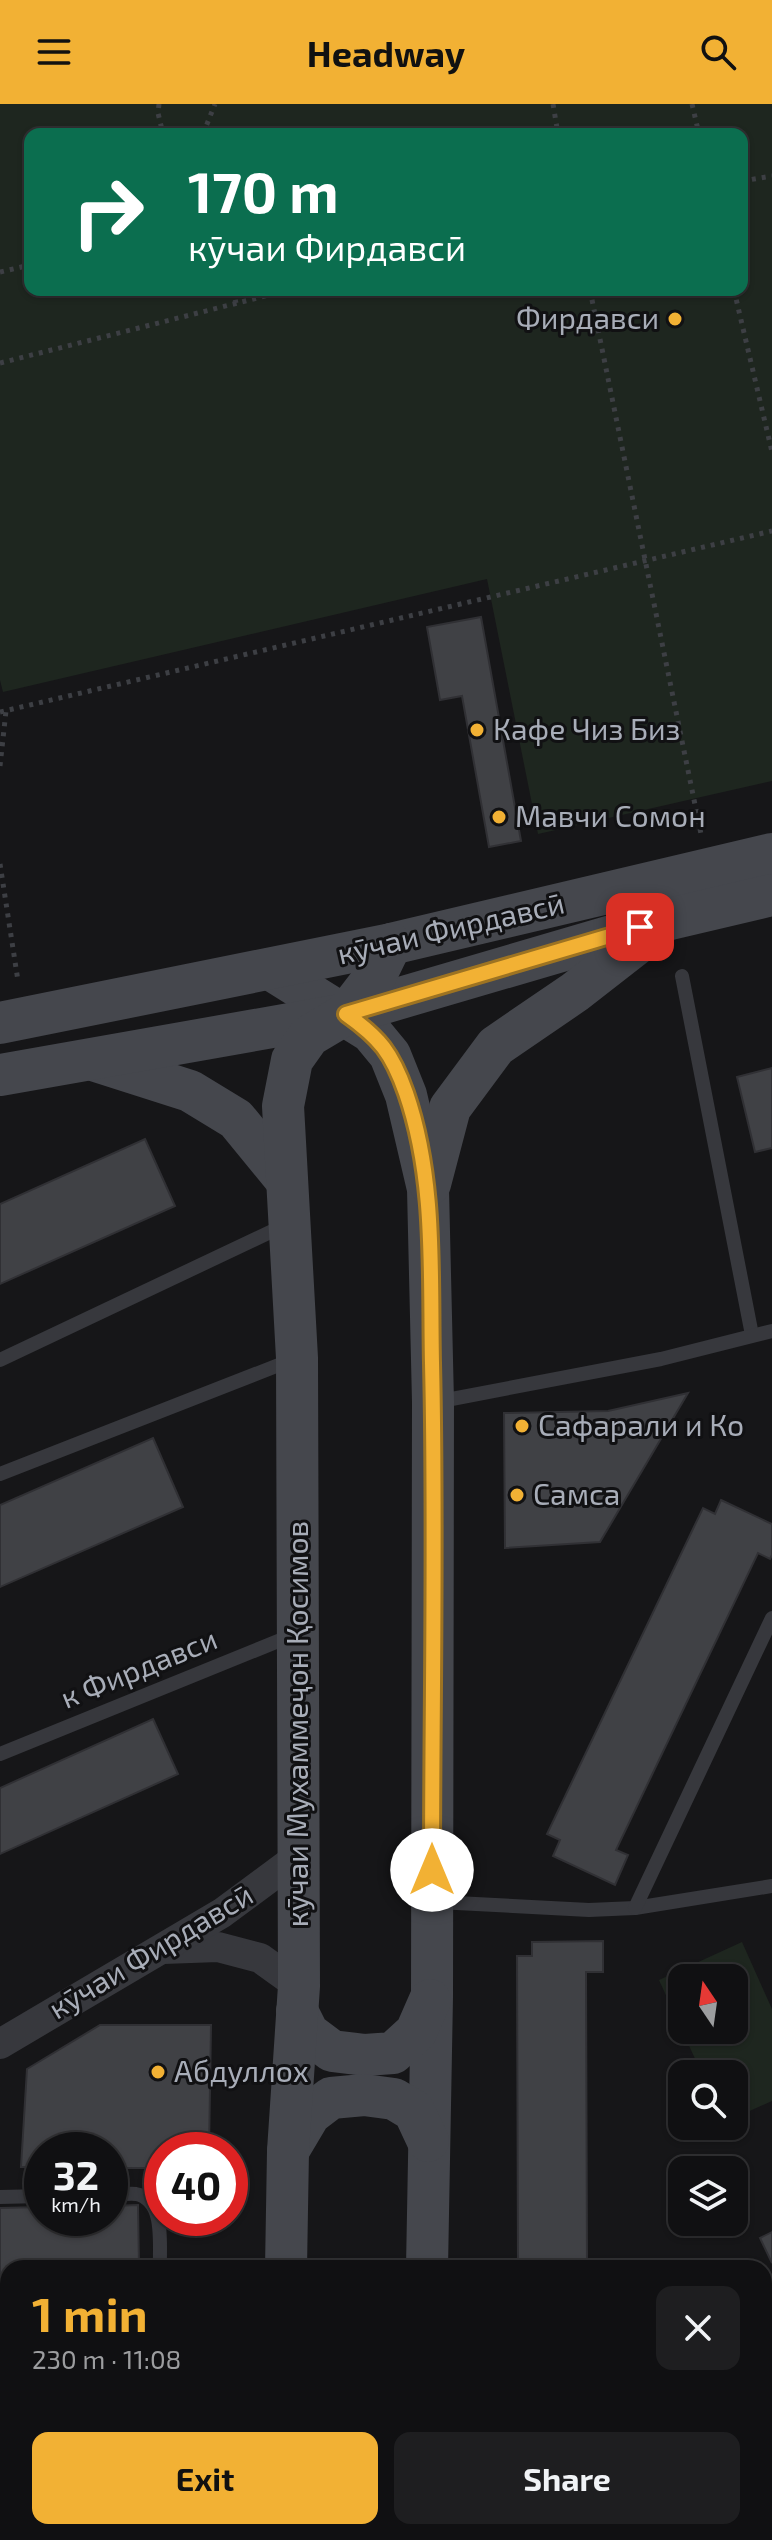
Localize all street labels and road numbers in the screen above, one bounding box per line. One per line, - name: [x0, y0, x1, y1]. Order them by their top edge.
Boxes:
- street label: кӯчаи Фирдавсӣ: [334, 883, 568, 972]
- street label: кӯчаи Мухаммеҷон Қосимов: [278, 1521, 315, 1927]
- street label: к Фирдавси: [55, 1619, 222, 1715]
- street label: кӯчаи Фирдавсӣ: [41, 1875, 259, 2026]

